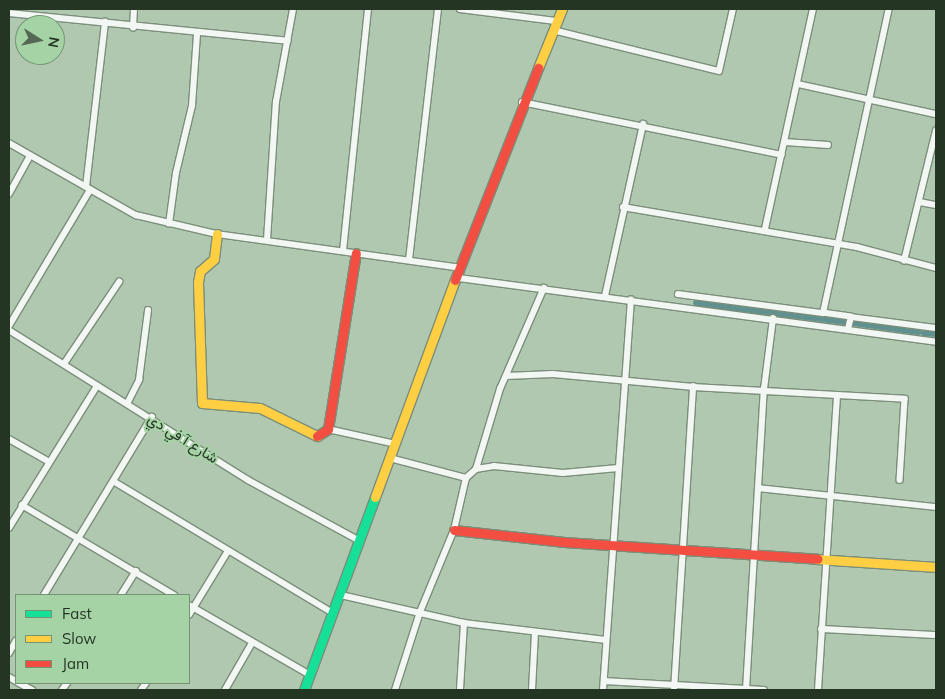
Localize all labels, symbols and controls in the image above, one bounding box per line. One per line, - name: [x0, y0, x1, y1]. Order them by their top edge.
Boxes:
- north arrow: [15, 15, 65, 65]
- text: N: [44, 36, 64, 49]
- street label: شارع آ في دي: [144, 409, 222, 467]
- legend: [15, 594, 190, 684]
- text: Fast: [62, 604, 92, 623]
- text: Slow: [62, 629, 96, 648]
- text: Jam: [62, 654, 89, 673]

